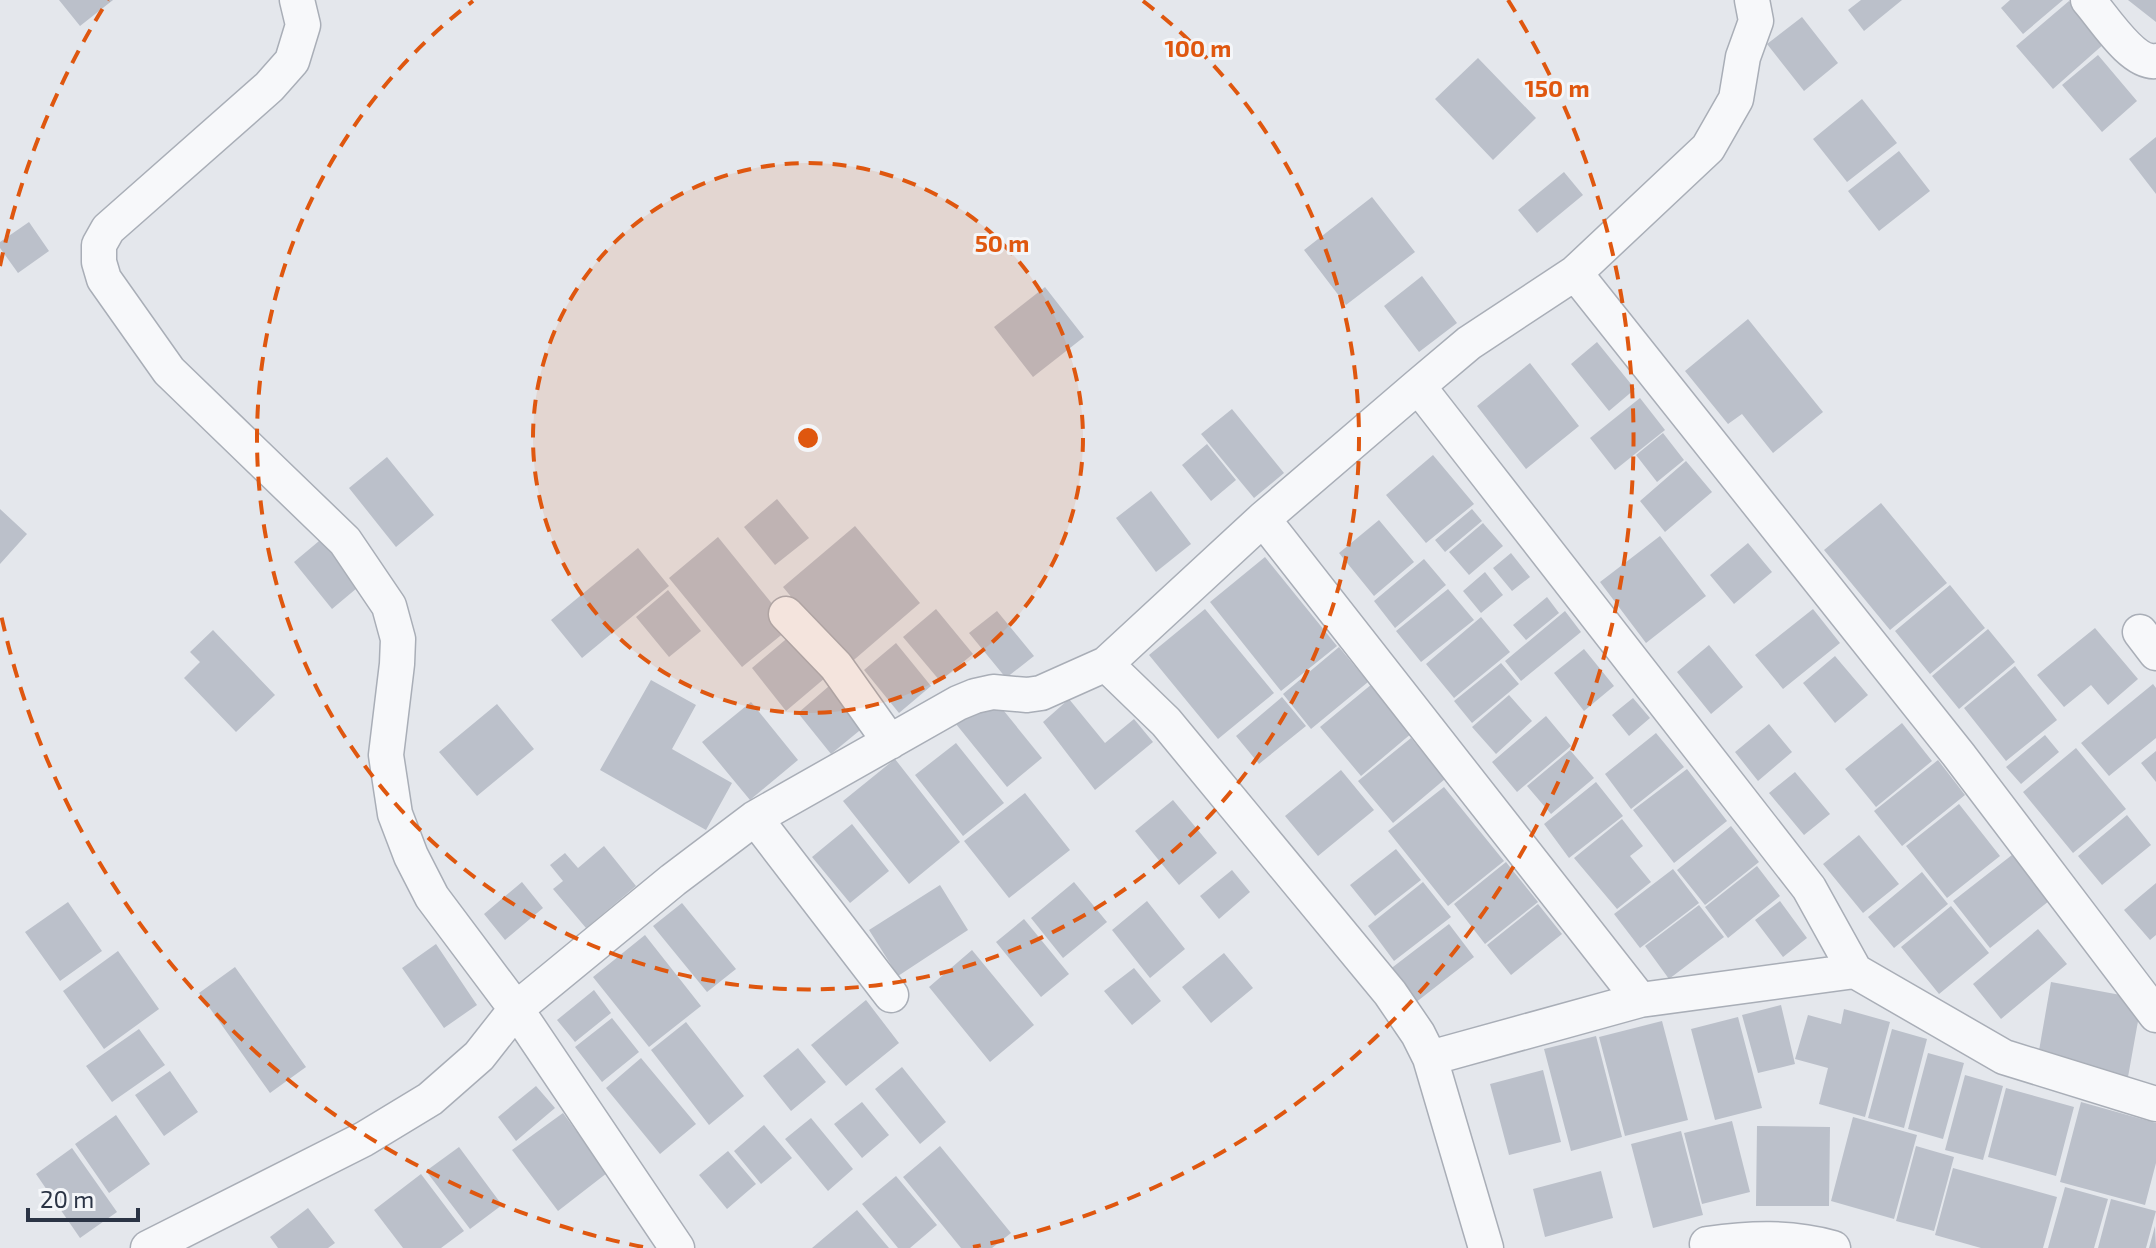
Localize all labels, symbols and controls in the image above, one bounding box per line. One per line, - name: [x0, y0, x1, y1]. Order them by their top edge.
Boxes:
- text: 100 m: [1165, 33, 1231, 62]
- text: 150 m: [1524, 73, 1590, 102]
- text: 50 m: [975, 228, 1029, 257]
- centre of rings: [794, 424, 822, 452]
- scale bar: [28, 1172, 138, 1222]
- text: 20 m: [40, 1184, 94, 1213]

